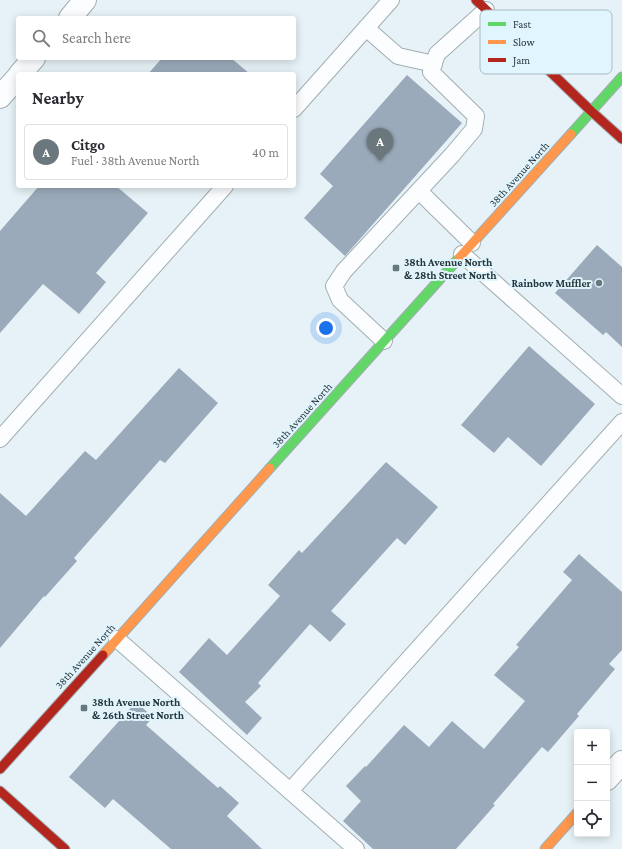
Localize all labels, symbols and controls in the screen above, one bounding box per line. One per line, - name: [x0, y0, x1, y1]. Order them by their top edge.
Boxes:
- legend: [480, 10, 612, 74]
- search box: [16, 16, 296, 60]
- text: Fast: [513, 18, 532, 30]
- icon: search: [30, 27, 52, 49]
- text: Search here: [62, 30, 131, 46]
- text: Slow: [513, 36, 535, 48]
- text: Jam: [512, 54, 530, 67]
- text: Nearby: [32, 89, 84, 108]
- pin: A: [367, 128, 393, 161]
- text: Citgo: [71, 137, 105, 153]
- street label: 38th Avenue North: [487, 139, 551, 209]
- text: A: [42, 145, 50, 160]
- text: 40 m: [252, 145, 279, 160]
- text: Fuel · 38th Avenue North: [71, 153, 200, 168]
- place label: 38th Avenue North & 28th Street North: [404, 256, 497, 281]
- marker: 38th Avenue North & 28th Street North: [391, 263, 401, 273]
- place label: Rainbow Muffler: [512, 277, 592, 289]
- marker: Rainbow Muffler: [594, 278, 604, 288]
- your location: [316, 318, 336, 338]
- street label: 38th Avenue North: [270, 380, 334, 450]
- street label: 38th Avenue North: [53, 621, 117, 691]
- place label: 38th Avenue North & 26th Street North: [92, 696, 185, 721]
- marker: 38th Avenue North & 26th Street North: [79, 703, 89, 713]
- map controls: [574, 729, 610, 837]
- button: +: [574, 729, 610, 765]
- button: −: [574, 765, 610, 801]
- button: locate: [574, 801, 610, 837]

